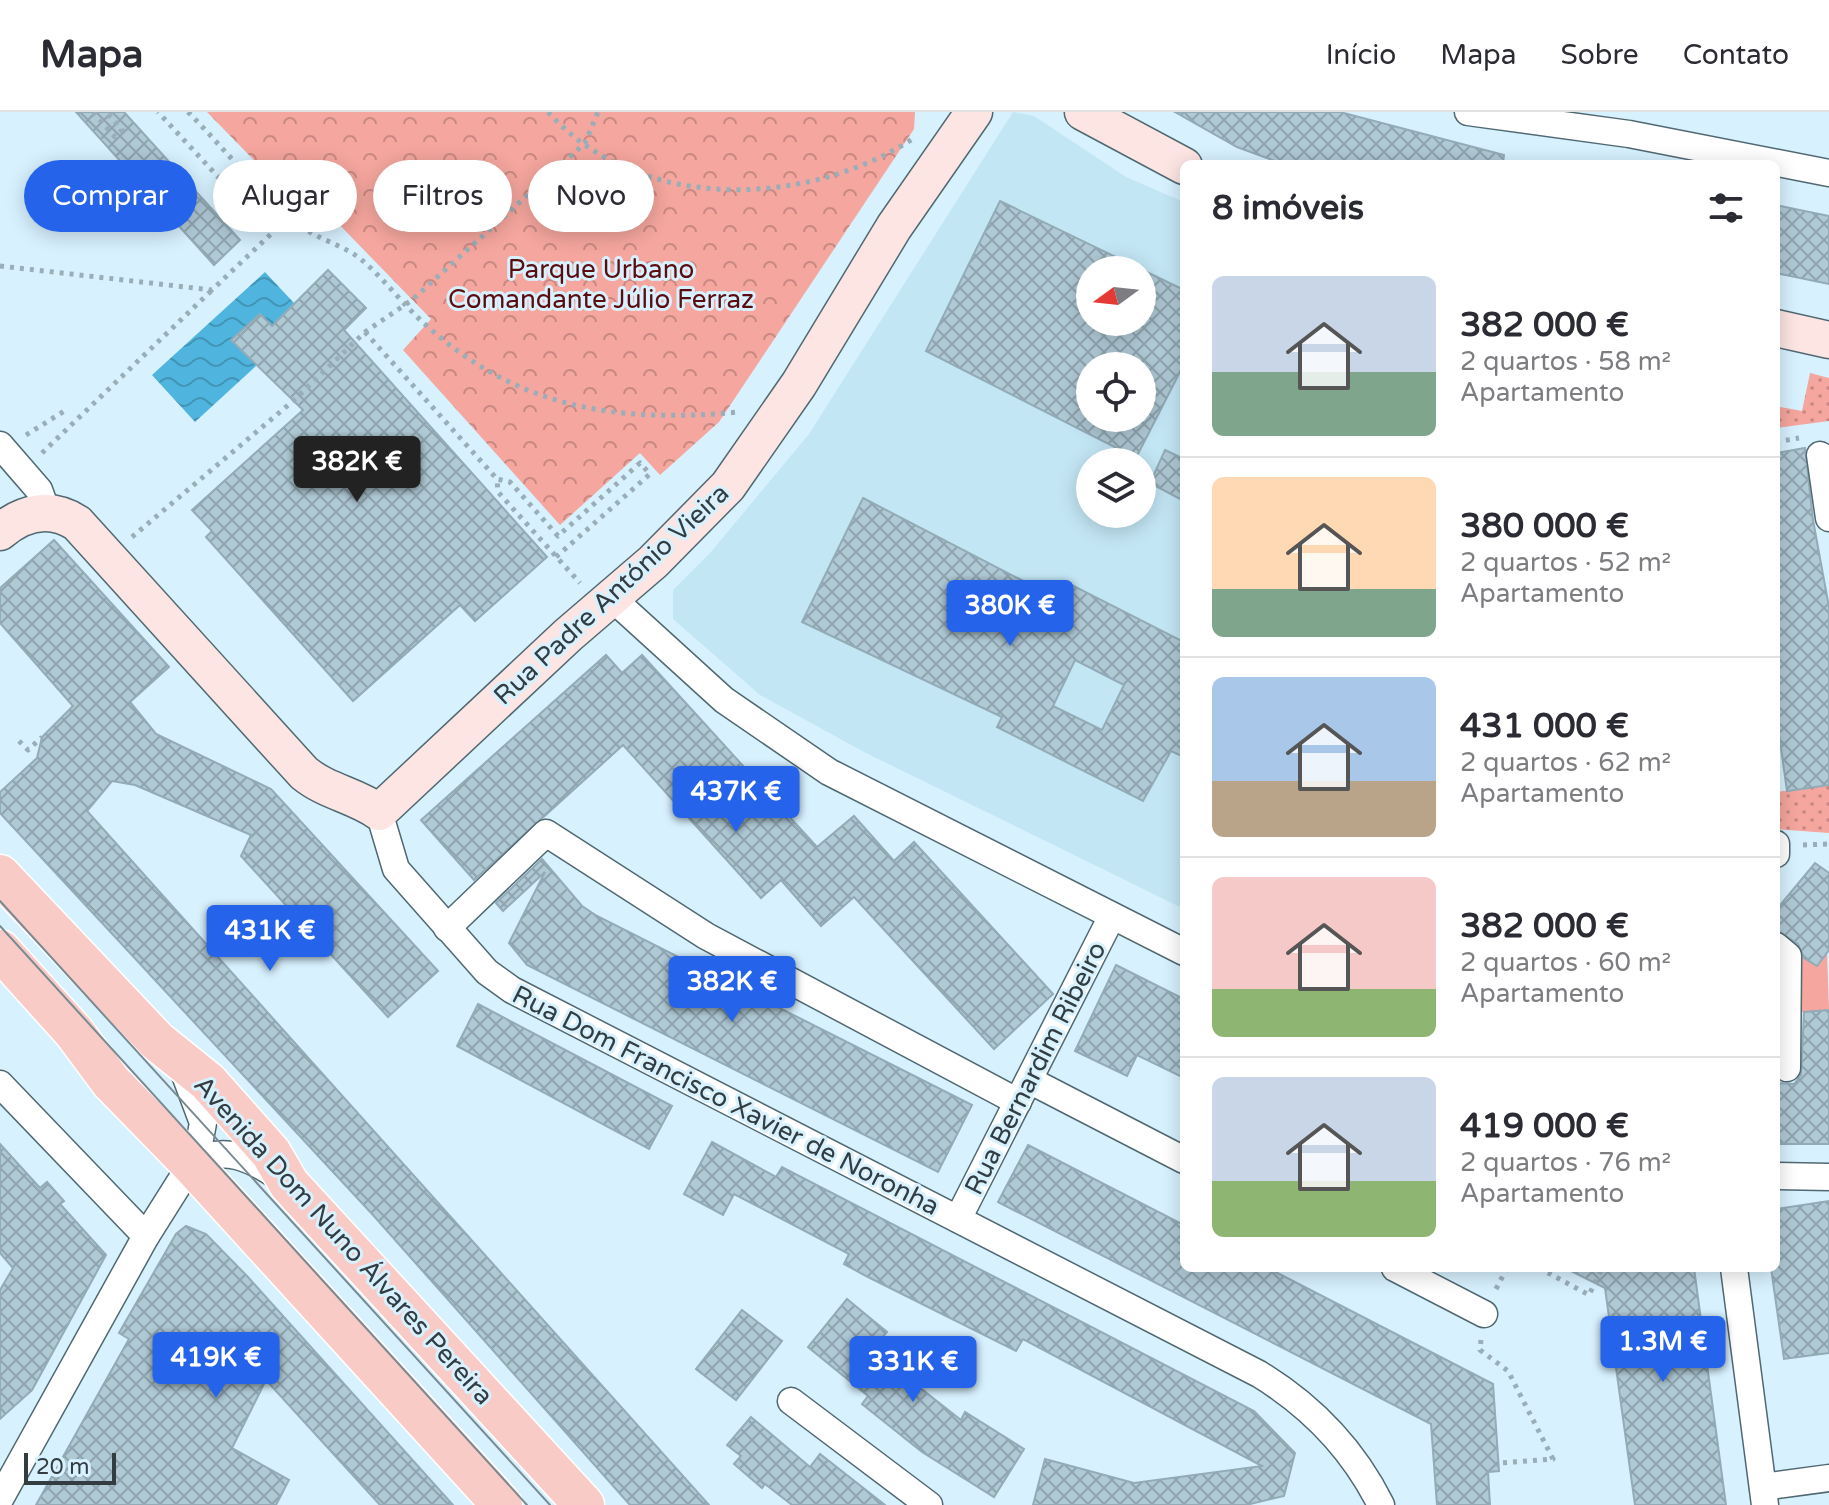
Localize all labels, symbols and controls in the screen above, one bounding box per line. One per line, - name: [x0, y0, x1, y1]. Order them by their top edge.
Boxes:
- text: Mapa: [40, 32, 143, 78]
- text: Início: [1326, 38, 1396, 72]
- text: Mapa: [1440, 38, 1517, 72]
- text: Sobre: [1561, 38, 1639, 72]
- text: Contato: [1683, 38, 1789, 72]
- chip: Comprar: [24, 160, 197, 232]
- chip: Alugar: [213, 160, 357, 232]
- chip: Filtros: [373, 160, 512, 232]
- chip: Novo: [528, 160, 654, 232]
- icon: filters: [1704, 186, 1748, 230]
- text: 8 imóveis: [1212, 188, 1364, 229]
- park label: Parque Urbano Comandante Júlio Ferraz: [448, 254, 754, 315]
- north arrow: [1076, 256, 1156, 336]
- map controls: [1076, 256, 1156, 528]
- text: 382 000 €: [1460, 305, 1629, 346]
- icon: home: [1276, 308, 1372, 404]
- text: 2 quartos · 58 m²: [1460, 346, 1671, 377]
- button: locate: [1076, 352, 1156, 432]
- text: Apartamento: [1460, 377, 1624, 408]
- pin: 382K €: [292, 436, 422, 504]
- text: 382K €: [312, 446, 402, 477]
- button: layers: [1076, 448, 1156, 528]
- street label: Rua Padre António Vieira: [487, 477, 735, 711]
- text: 380 000 €: [1460, 506, 1629, 547]
- icon: home: [1276, 509, 1372, 605]
- text: 2 quartos · 52 m²: [1460, 547, 1671, 578]
- text: Apartamento: [1460, 578, 1624, 609]
- pin: 380K €: [945, 580, 1075, 648]
- text: 380K €: [965, 590, 1055, 621]
- text: 431 000 €: [1460, 706, 1629, 747]
- icon: home: [1276, 709, 1372, 805]
- text: 2 quartos · 62 m²: [1460, 747, 1671, 778]
- pin: 437K €: [671, 766, 801, 834]
- text: 437K €: [691, 776, 781, 807]
- text: Apartamento: [1460, 778, 1624, 809]
- pin: 431K €: [205, 905, 335, 973]
- text: 382 000 €: [1460, 906, 1629, 947]
- icon: home: [1276, 909, 1372, 1005]
- text: 431K €: [225, 915, 315, 946]
- street label: Rua Bernardim Ribeiro: [958, 937, 1113, 1200]
- text: 2 quartos · 60 m²: [1460, 947, 1671, 978]
- pin: 382K €: [667, 956, 797, 1024]
- text: 382K €: [687, 966, 777, 997]
- text: Apartamento: [1460, 978, 1624, 1009]
- street label: Rua Dom Francisco Xavier de Noronha: [507, 979, 944, 1222]
- street label: Avenida Dom Nuno Álvares Pereira: [188, 1070, 500, 1411]
- text: 419 000 €: [1460, 1106, 1629, 1147]
- icon: home: [1276, 1109, 1372, 1205]
- text: 2 quartos · 76 m²: [1460, 1147, 1671, 1178]
- text: Apartamento: [1460, 1178, 1624, 1209]
- pin: 1.3M €: [1598, 1316, 1728, 1384]
- text: 1.3M €: [1618, 1326, 1708, 1357]
- pin: 419K €: [151, 1332, 281, 1400]
- pin: 331K €: [848, 1336, 978, 1404]
- text: 419K €: [171, 1342, 261, 1373]
- text: 331K €: [868, 1346, 958, 1377]
- scale bar: [24, 1449, 116, 1485]
- text: 20 m: [36, 1454, 90, 1480]

